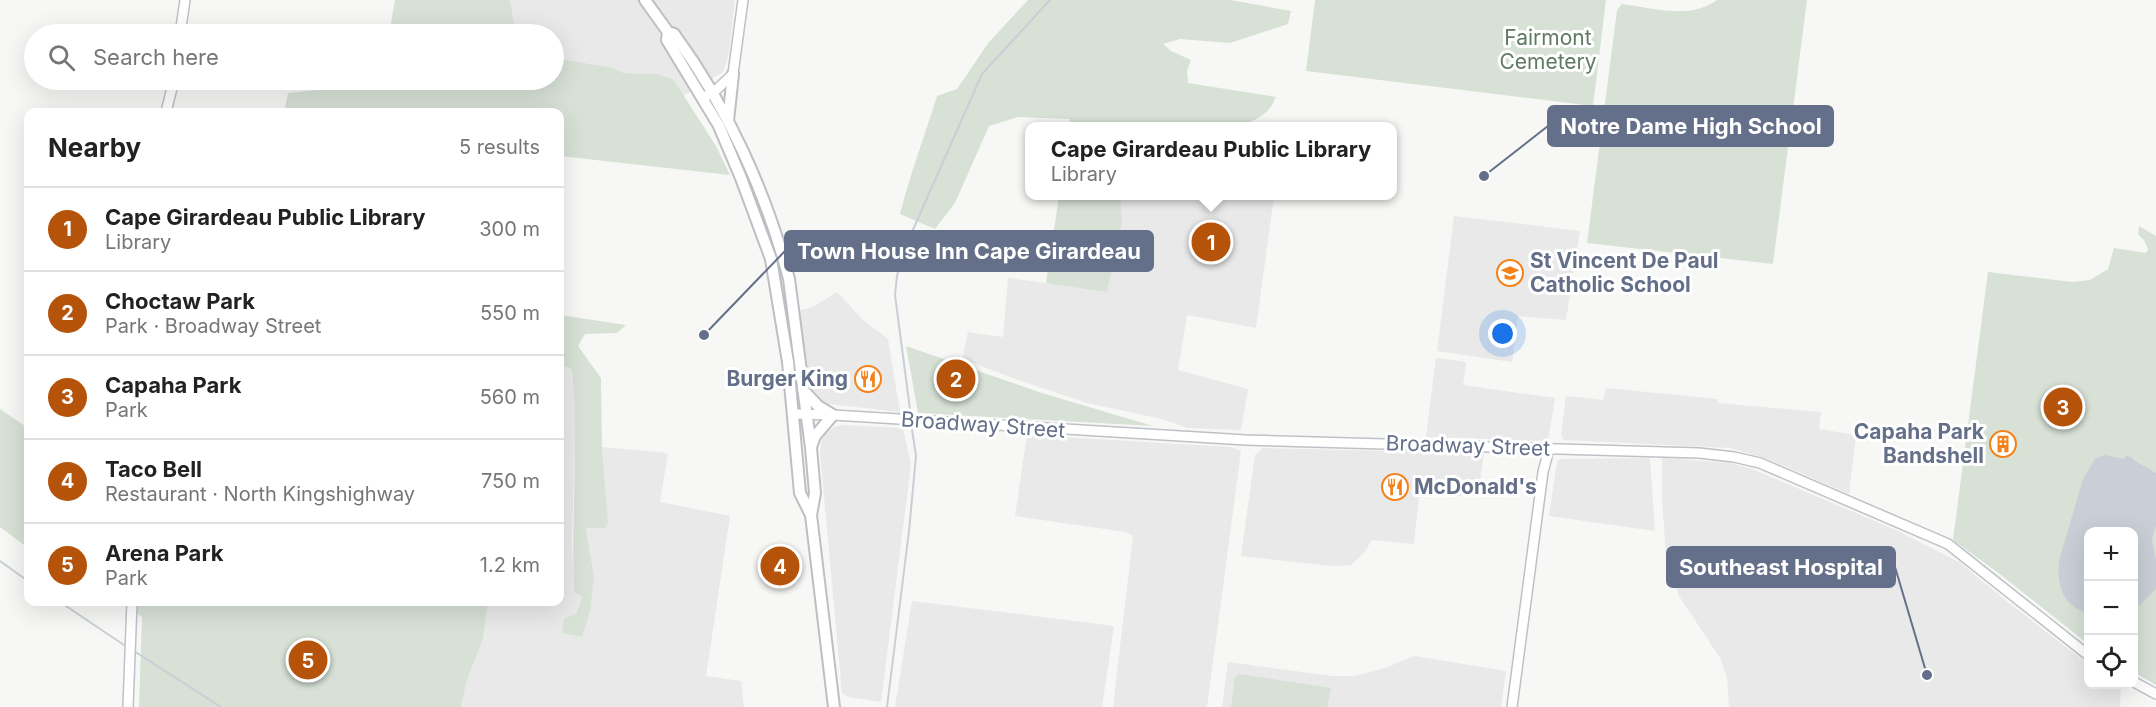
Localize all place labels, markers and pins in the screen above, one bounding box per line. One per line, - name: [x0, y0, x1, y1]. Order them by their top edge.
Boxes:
- callout: Notre Dame High School: [1548, 106, 1833, 146]
- pin: 1: [1192, 220, 1230, 264]
- callout: Town House Inn Cape Girardeau: [785, 231, 1153, 271]
- place label: St Vincent De Paul Catholic School: [1530, 248, 1718, 297]
- school or university icon: St Vincent De Paul Catholic School: [1495, 258, 1525, 288]
- pin: 2: [936, 356, 976, 401]
- restaurant icon: Burger King: [853, 364, 883, 394]
- place label: Burger King: [726, 366, 848, 391]
- pin: 3: [2044, 384, 2082, 430]
- place label: Capaha Park Bandshell: [1854, 419, 1985, 468]
- building icon: Capaha Park Bandshell: [1988, 429, 2018, 459]
- restaurant icon: McDonald's: [1380, 472, 1410, 502]
- place label: McDonald's: [1414, 474, 1537, 499]
- pin: 4: [760, 544, 800, 588]
- callout: Southeast Hospital: [1667, 547, 1895, 587]
- pin: 5: [288, 638, 328, 682]

